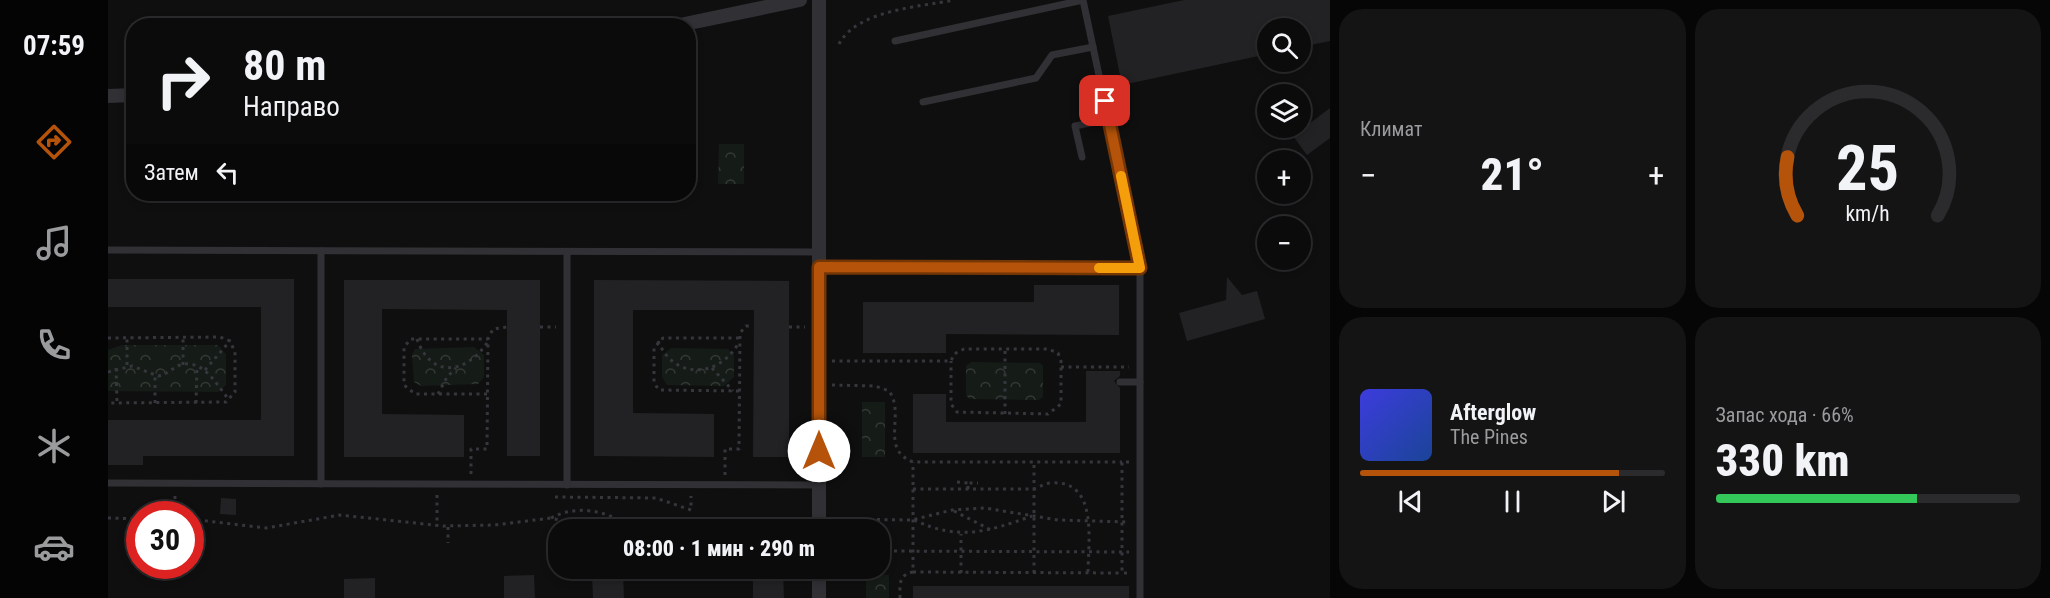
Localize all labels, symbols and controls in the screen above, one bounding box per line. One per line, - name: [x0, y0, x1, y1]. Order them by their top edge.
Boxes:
- map controls: [1257, 18, 1311, 270]
- button: search: [1257, 18, 1311, 72]
- text: 07:59: [23, 30, 85, 62]
- text: 80 m: [243, 41, 326, 90]
- icon: right: [144, 42, 222, 120]
- pin: [1079, 75, 1130, 126]
- icon: arrive: [1088, 84, 1121, 117]
- button: layers: [1257, 84, 1311, 138]
- text: Направо: [243, 91, 340, 123]
- text: Климат: [1360, 117, 1422, 141]
- icon: directions: [33, 121, 75, 163]
- text: 25: [1836, 132, 1899, 205]
- text: 21°: [1481, 148, 1544, 201]
- button: +: [1257, 150, 1311, 204]
- icon: left: [211, 156, 244, 189]
- text: −: [1360, 156, 1377, 195]
- text: +: [1648, 156, 1665, 195]
- text: Затем: [144, 160, 199, 185]
- text: km/h: [1846, 201, 1890, 226]
- button: −: [1257, 216, 1311, 270]
- icon: music: [33, 222, 75, 264]
- icon: phone: [33, 324, 75, 366]
- text: Afterglow: [1450, 400, 1536, 425]
- text: Запас хода · 66%: [1716, 403, 1854, 427]
- position arrow: [787, 419, 851, 483]
- icon: climate: [33, 425, 75, 467]
- text: The Pines: [1450, 425, 1528, 449]
- text: 330 km: [1716, 434, 1850, 487]
- icon: previous: [1394, 485, 1427, 518]
- icon: pause: [1496, 485, 1529, 518]
- icon: next: [1597, 485, 1630, 518]
- speed limit sign: 30: [126, 501, 204, 579]
- icon: car: [33, 526, 75, 568]
- text: 08:00 · 1 мин · 290 m: [623, 536, 815, 561]

